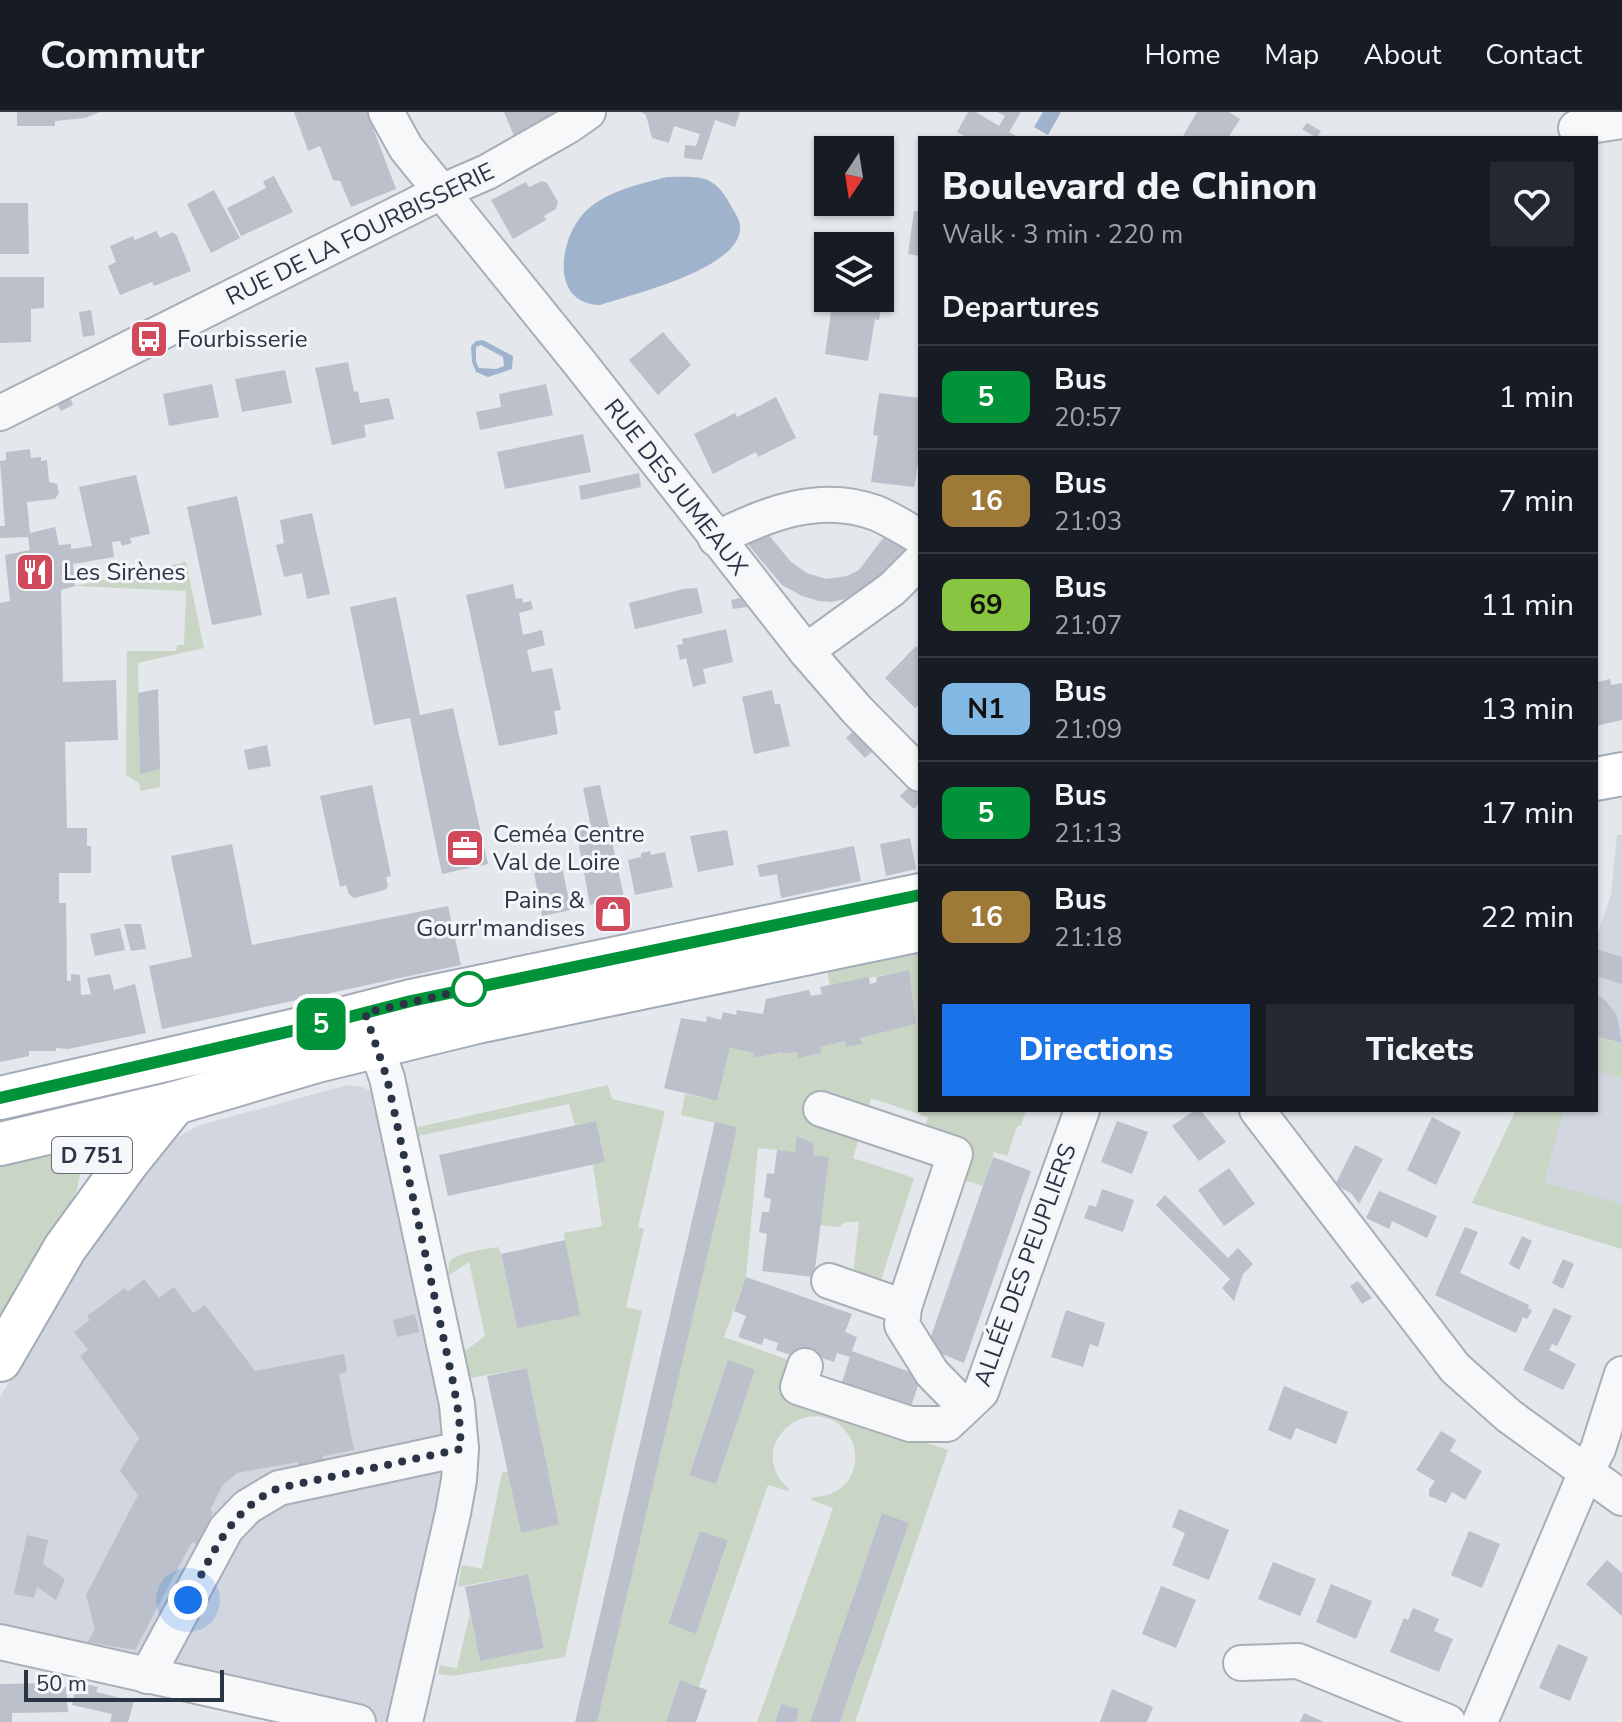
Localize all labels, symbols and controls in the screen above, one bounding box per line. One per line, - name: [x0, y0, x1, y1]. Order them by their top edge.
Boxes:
- text: Commutr: [40, 30, 205, 81]
- text: Home: [1145, 36, 1220, 74]
- text: Map: [1264, 36, 1319, 74]
- text: About: [1363, 36, 1441, 74]
- text: Contact: [1485, 36, 1582, 74]
- north arrow: [814, 136, 894, 216]
- map controls: [814, 136, 894, 312]
- street label: RUE DE LA FOURBISSERIE: [221, 155, 499, 313]
- text: Boulevard de Chinon: [942, 161, 1317, 212]
- button: heart: [1490, 162, 1574, 246]
- text: Walk · 3 min · 220 m: [942, 217, 1183, 252]
- button: layers: [814, 232, 894, 312]
- text: Departures: [942, 287, 1099, 328]
- bus stop icon: Fourbisserie: [128, 318, 170, 360]
- place label: Fourbisserie: [177, 323, 307, 355]
- text: Bus: [1054, 359, 1107, 400]
- text: 1 min: [1499, 377, 1574, 418]
- text: 5: [978, 378, 994, 416]
- street label: RUE DES JUMEAUX: [597, 392, 755, 582]
- text: 20:57: [1054, 400, 1122, 435]
- text: Bus: [1054, 463, 1107, 504]
- text: 7 min: [1499, 481, 1574, 522]
- text: 16: [969, 482, 1003, 520]
- text: 21:03: [1054, 504, 1122, 539]
- restaurant icon: Les Sirènes: [14, 551, 56, 593]
- place label: Les Sirènes: [63, 556, 186, 588]
- text: Bus: [1054, 567, 1107, 608]
- text: 11 min: [1481, 585, 1574, 626]
- text: 69: [969, 586, 1003, 624]
- text: 21:07: [1054, 608, 1122, 643]
- text: Bus: [1054, 671, 1107, 712]
- text: 13 min: [1481, 689, 1574, 730]
- text: N1: [967, 690, 1005, 728]
- text: 21:09: [1054, 712, 1122, 747]
- text: Bus: [1054, 775, 1107, 816]
- text: 17 min: [1481, 793, 1574, 834]
- text: 5: [978, 794, 994, 832]
- text: 21:13: [1054, 816, 1122, 851]
- place label: Ceméa Centre Val de Loire: [492, 818, 645, 878]
- office icon: Ceméa Centre Val de Loire: [444, 827, 486, 869]
- text: Bus: [1054, 879, 1107, 920]
- place label: Pains & Gourr'mandises: [416, 884, 585, 944]
- shop icon: Pains & Gourr'mandises: [592, 893, 634, 935]
- text: 22 min: [1481, 897, 1574, 938]
- text: 16: [969, 898, 1003, 936]
- text: 21:18: [1054, 920, 1122, 955]
- unlabelled marker: [452, 972, 486, 1006]
- line badge: 5: [295, 998, 347, 1050]
- button: Directions: [942, 1004, 1250, 1096]
- button: Tickets: [1266, 1004, 1574, 1096]
- text: 5: [313, 1005, 329, 1043]
- road number: D 751: [52, 1137, 132, 1173]
- street label: ALLÉE DES PEUPLIERS: [966, 1139, 1084, 1391]
- your location: [168, 1580, 208, 1620]
- scale bar: [24, 1666, 224, 1702]
- text: 50 m: [36, 1669, 87, 1699]

